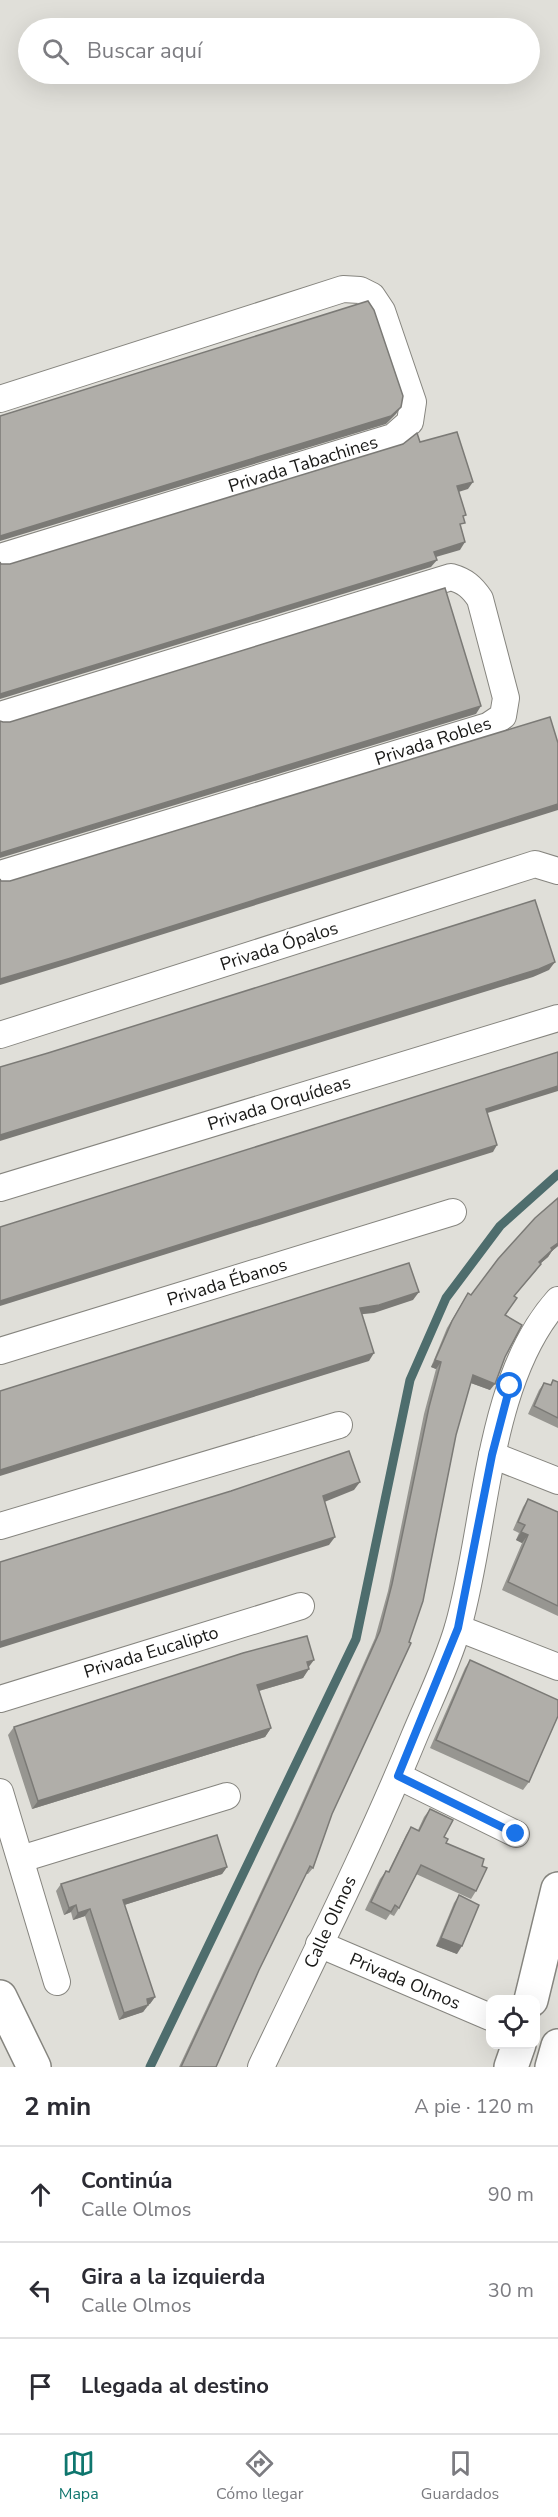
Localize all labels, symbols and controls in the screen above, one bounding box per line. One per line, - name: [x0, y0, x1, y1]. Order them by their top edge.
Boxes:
- search box: [18, 18, 540, 84]
- icon: search: [39, 35, 72, 68]
- text: Buscar aquí: [87, 36, 202, 66]
- street label: Privada Tabachines: [225, 430, 381, 498]
- street label: Privada Robles: [372, 711, 494, 771]
- street label: Privada Ópalos: [217, 916, 341, 976]
- street label: Privada Orquídeas: [205, 1070, 353, 1136]
- street label: Privada Ébanos: [164, 1252, 290, 1312]
- route start: [496, 1372, 522, 1398]
- street label: Privada Eucalipto: [81, 1620, 221, 1684]
- route end: [502, 1820, 528, 1846]
- street label: Calle Olmos: [298, 1872, 362, 1972]
- street label: Privada Olmos: [346, 1947, 464, 2015]
- map controls: [486, 1995, 540, 2049]
- button: locate: [486, 1995, 540, 2049]
- text: 2 min: [24, 2089, 91, 2124]
- text: A pie · 120 m: [414, 2093, 534, 2120]
- text: Continúa: [81, 2166, 172, 2196]
- icon: ahead: [24, 2178, 57, 2211]
- text: 90 m: [488, 2181, 534, 2208]
- text: Calle Olmos: [81, 2196, 191, 2223]
- text: Gira a la izquierda: [81, 2262, 265, 2292]
- icon: left: [24, 2274, 57, 2307]
- text: 30 m: [488, 2277, 534, 2304]
- text: Calle Olmos: [81, 2292, 191, 2319]
- icon: arrive: [24, 2370, 57, 2403]
- text: Llegada al destino: [81, 2371, 269, 2401]
- tab: Mapa: [59, 2447, 99, 2505]
- tab: Cómo llegar: [216, 2447, 303, 2505]
- tab: Guardados: [421, 2447, 499, 2505]

